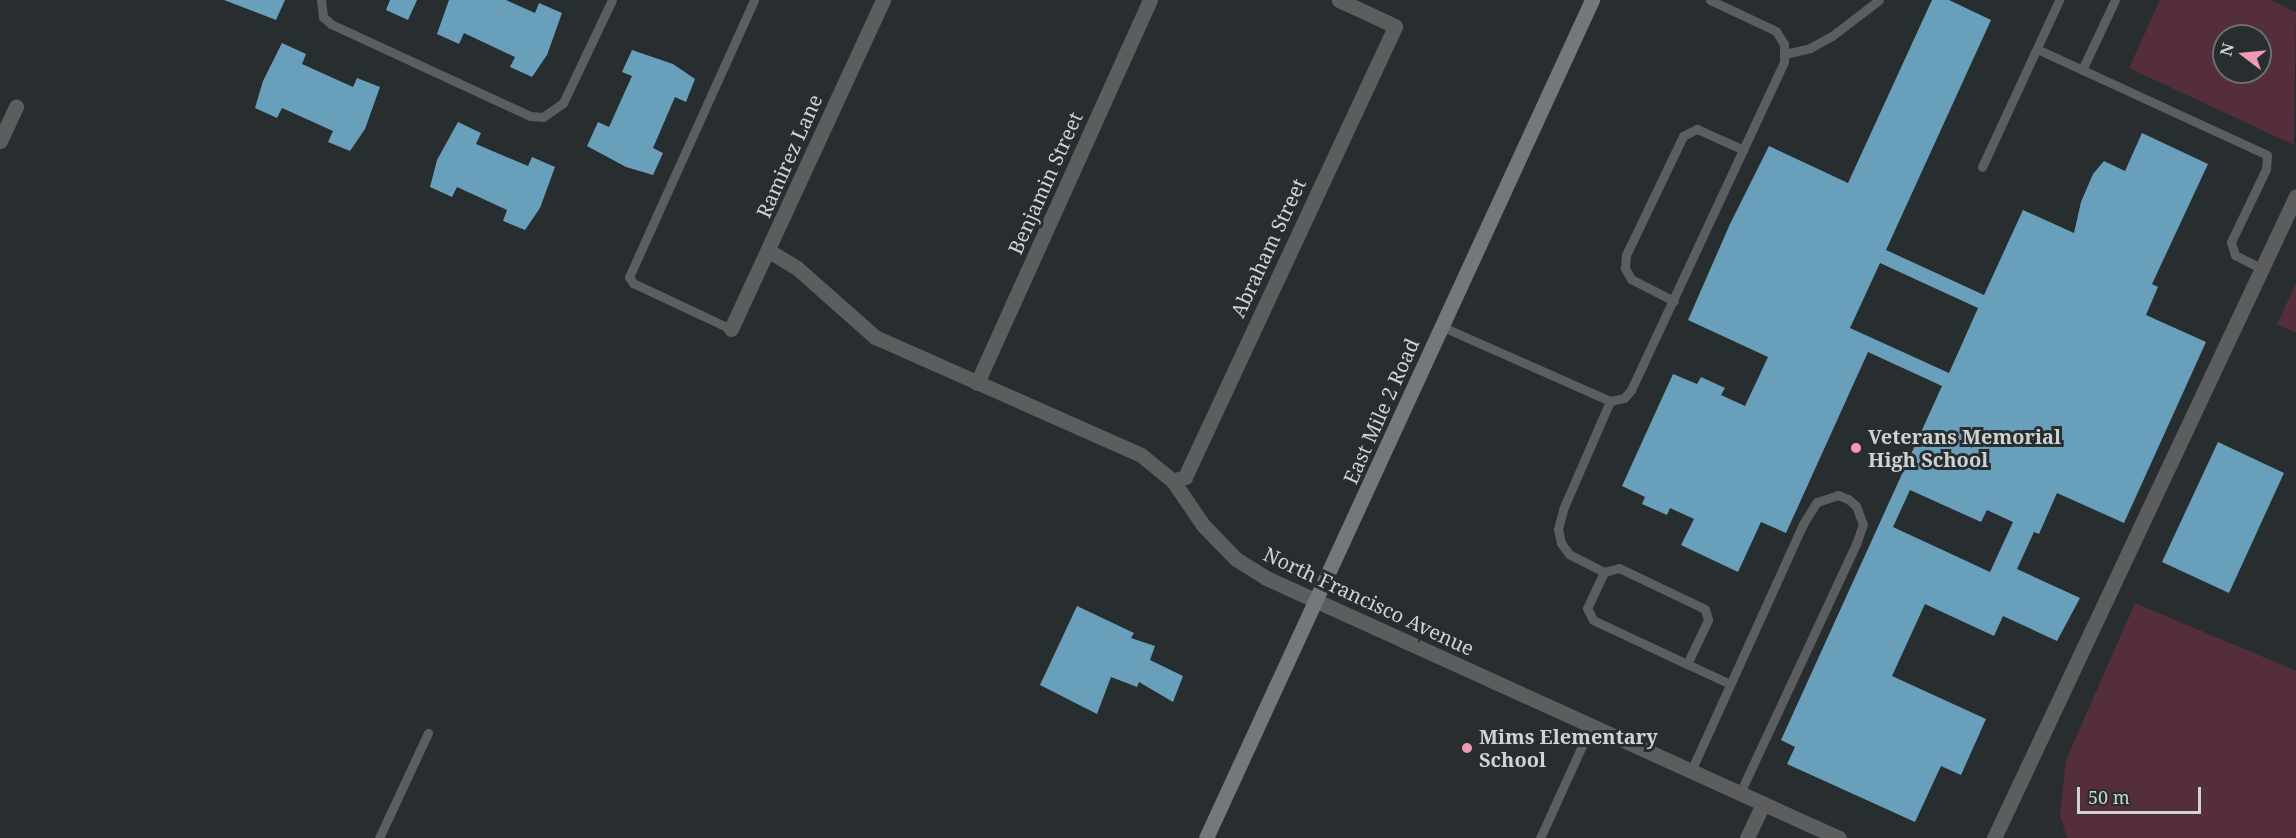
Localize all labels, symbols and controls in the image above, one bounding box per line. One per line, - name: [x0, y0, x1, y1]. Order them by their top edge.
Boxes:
- north arrow: [2212, 24, 2272, 84]
- text: N: [2214, 41, 2239, 59]
- street label: Ramirez Lane: [751, 91, 827, 221]
- street label: Benjamin Street: [1003, 108, 1087, 258]
- street label: Abraham Street: [1225, 175, 1311, 321]
- street label: East Mile 2 Road: [1338, 334, 1424, 488]
- place label: Veterans Memorial High School: [1868, 424, 2061, 471]
- marker: Veterans Memorial High School: [1849, 441, 1863, 455]
- street label: North Francisco Avenue: [1260, 542, 1478, 660]
- place label: Mims Elementary School: [1479, 724, 1658, 771]
- marker: Mims Elementary School: [1460, 741, 1474, 755]
- scale bar: [2080, 775, 2204, 813]
- text: 50 m: [2088, 785, 2130, 809]

